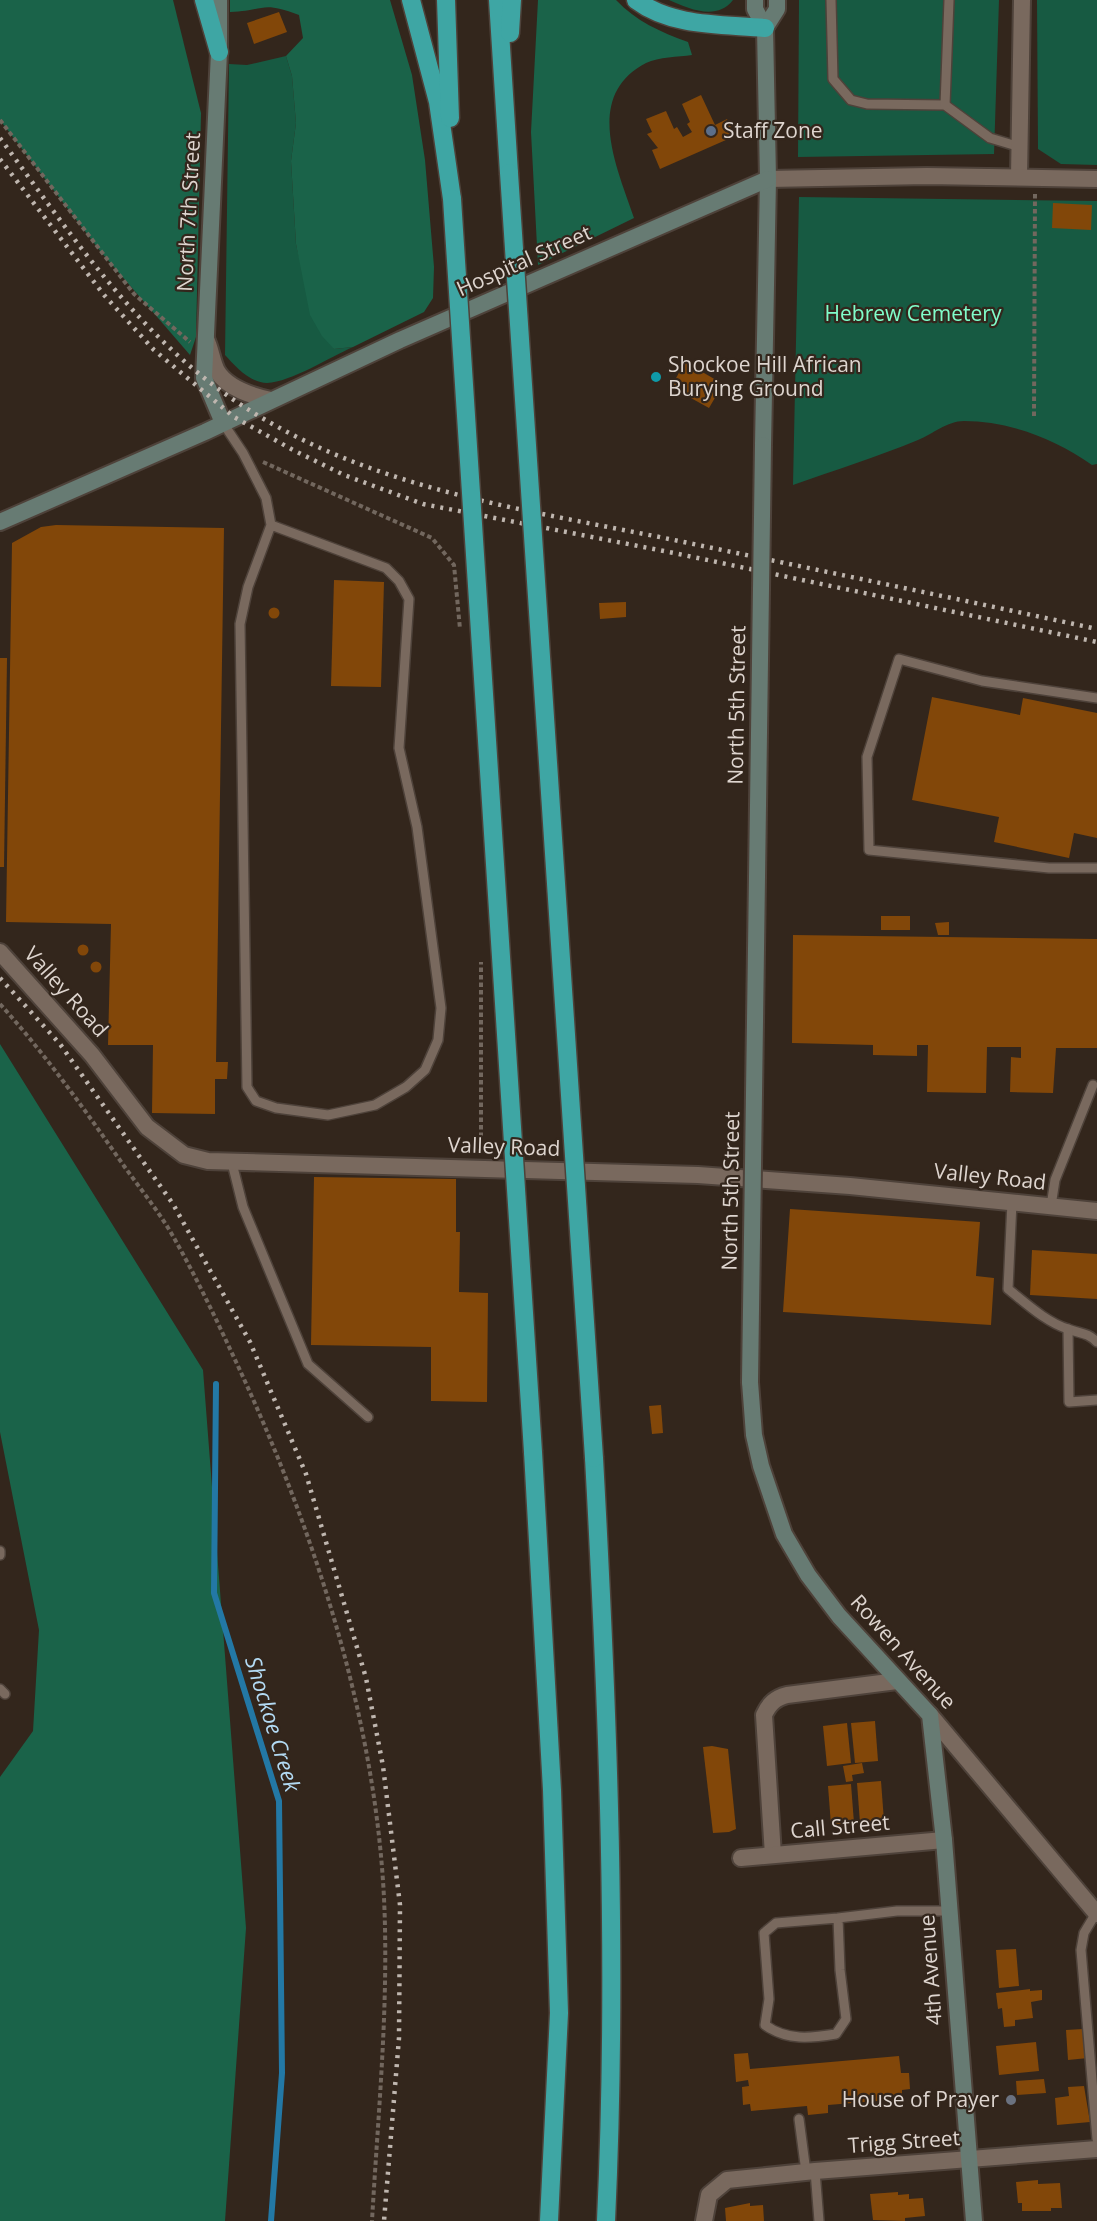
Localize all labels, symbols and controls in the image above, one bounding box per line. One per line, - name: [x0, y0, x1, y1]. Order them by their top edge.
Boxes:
- place label: Staff Zone: [723, 116, 823, 144]
- marker: Staff Zone: [704, 124, 718, 138]
- street label: North 7th Street: [170, 132, 206, 292]
- street label: Hospital Street: [452, 218, 595, 302]
- park label: Hebrew Cemetery: [825, 299, 1002, 327]
- place label: Shockoe Hill African Burying Ground: [668, 350, 862, 402]
- marker: Shockoe Hill African Burying Ground: [649, 370, 663, 384]
- street label: North 5th Street: [721, 625, 751, 785]
- street label: Valley Road: [19, 940, 115, 1043]
- street label: North 5th Street: [715, 1111, 745, 1271]
- street label: Valley Road: [447, 1130, 561, 1162]
- street label: Valley Road: [933, 1156, 1048, 1196]
- street label: Rowen Avenue: [845, 1588, 963, 1715]
- water label: Shockoe Creek: [239, 1652, 309, 1796]
- street label: Call Street: [789, 1808, 891, 1844]
- street label: 4th Avenue: [912, 1914, 948, 2026]
- place label: House of Prayer: [842, 2085, 999, 2113]
- marker: House of Prayer: [1004, 2093, 1018, 2107]
- street label: Trigg Street: [847, 2123, 961, 2159]

